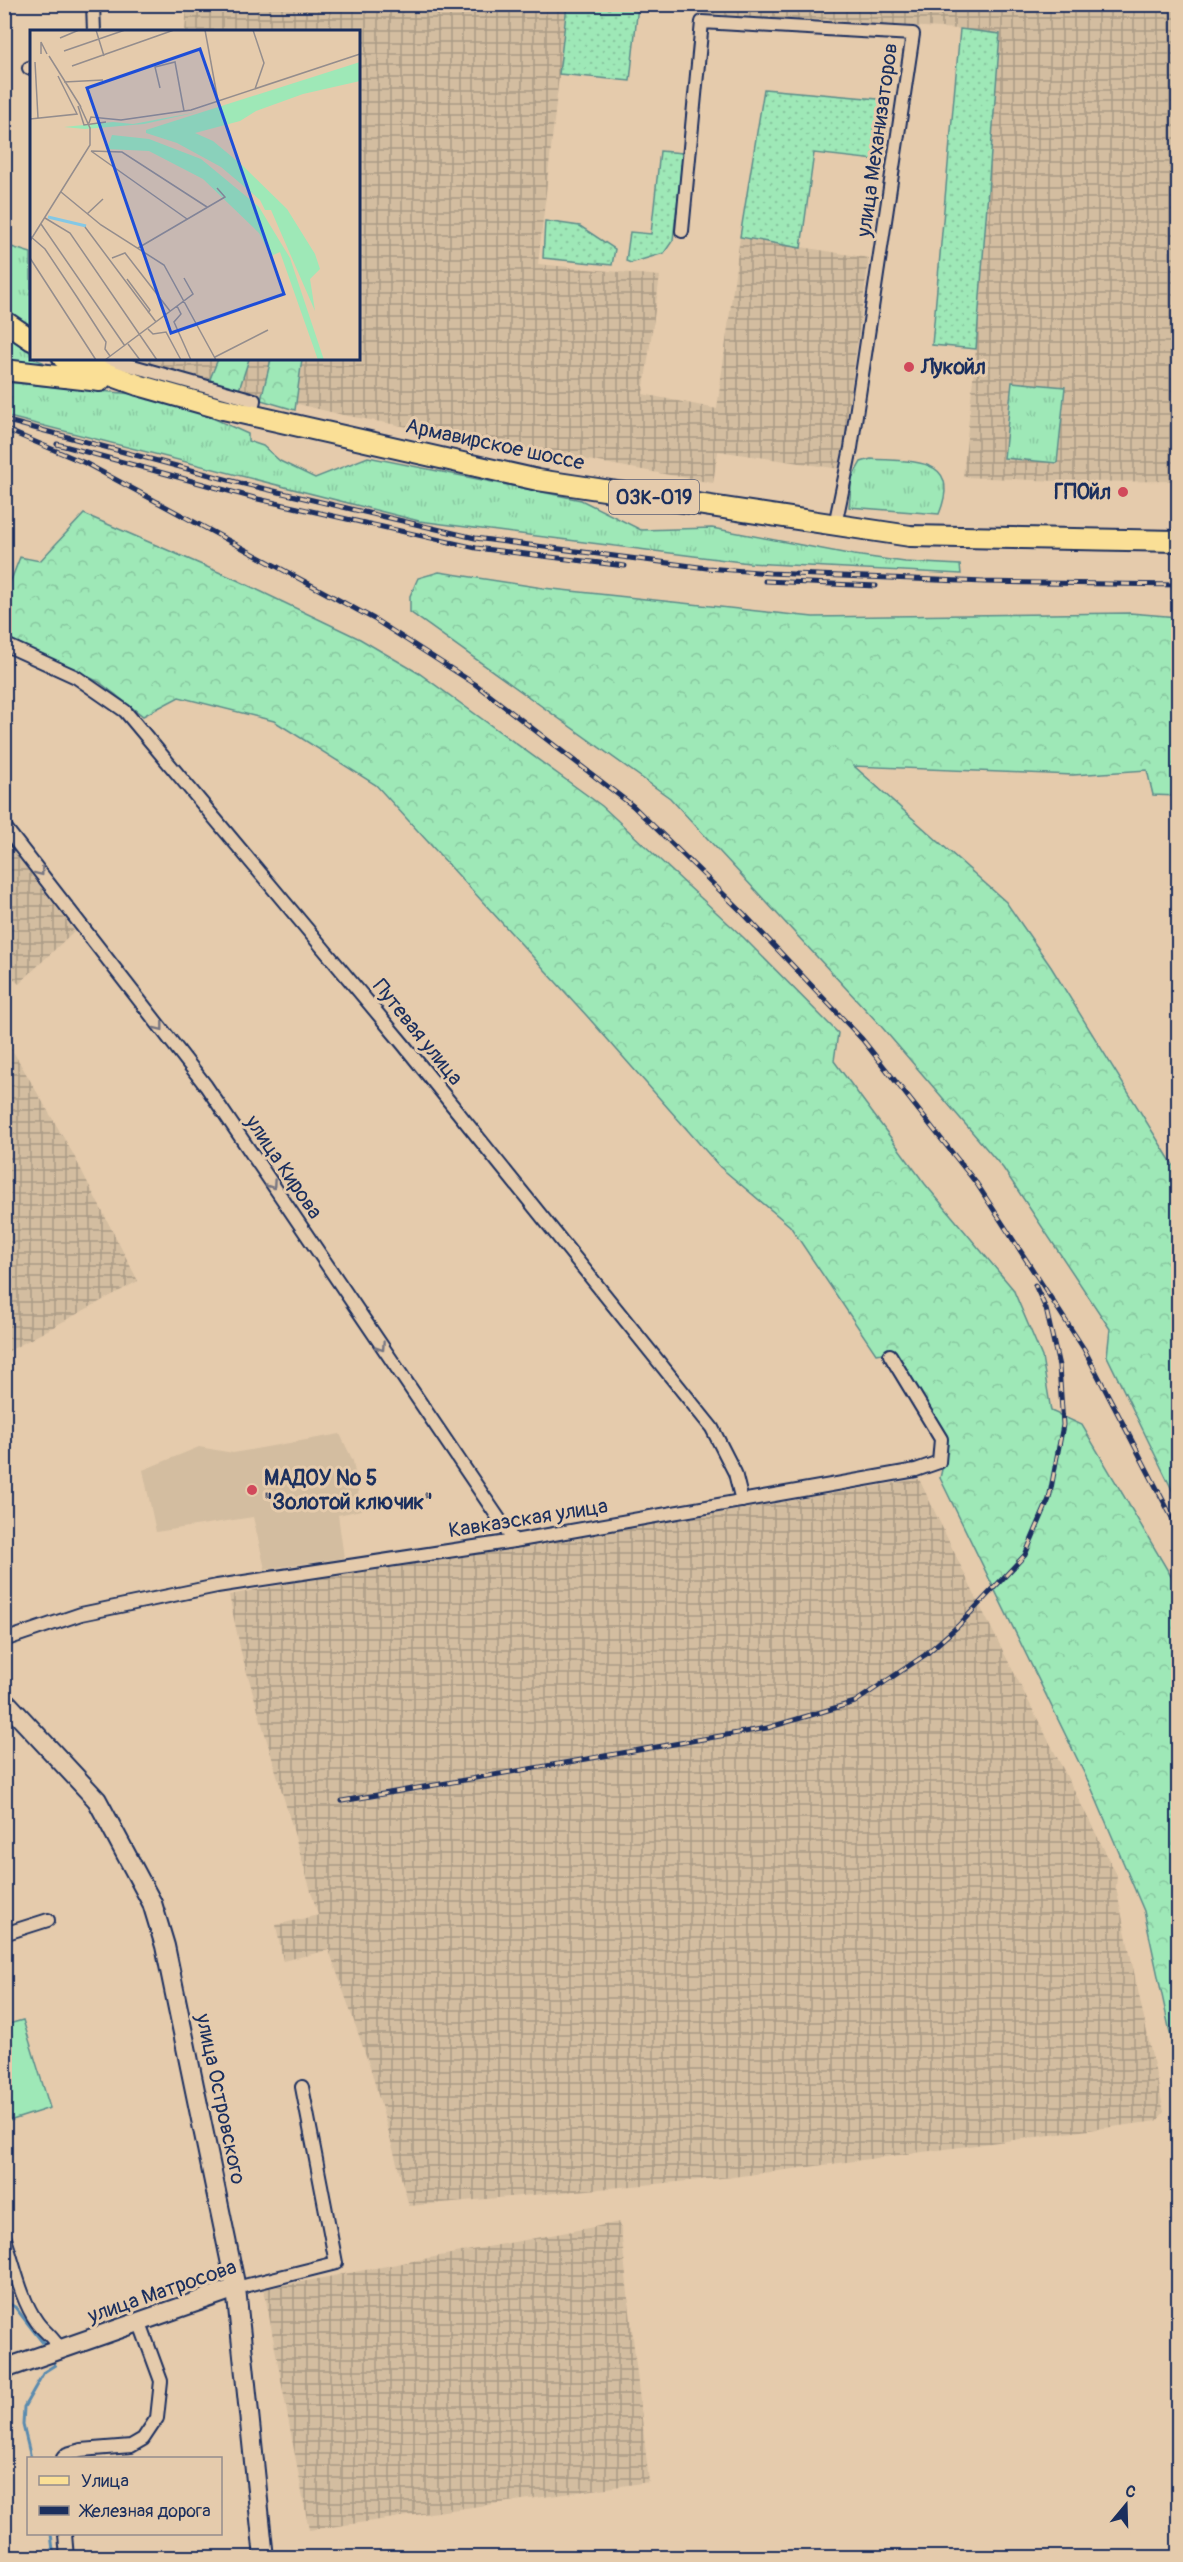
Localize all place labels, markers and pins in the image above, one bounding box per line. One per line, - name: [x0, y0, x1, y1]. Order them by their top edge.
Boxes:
- place label: Лукойл: [920, 354, 986, 381]
- marker: Лукойл: [902, 360, 916, 374]
- place label: ГПОйл: [1054, 479, 1111, 506]
- marker: ГПОйл: [1116, 485, 1130, 499]
- place label: МАДОУ № 5 "Золотой ключик": [264, 1465, 433, 1516]
- marker: МАДОУ № 5 "Золотой ключик": [245, 1483, 259, 1497]

